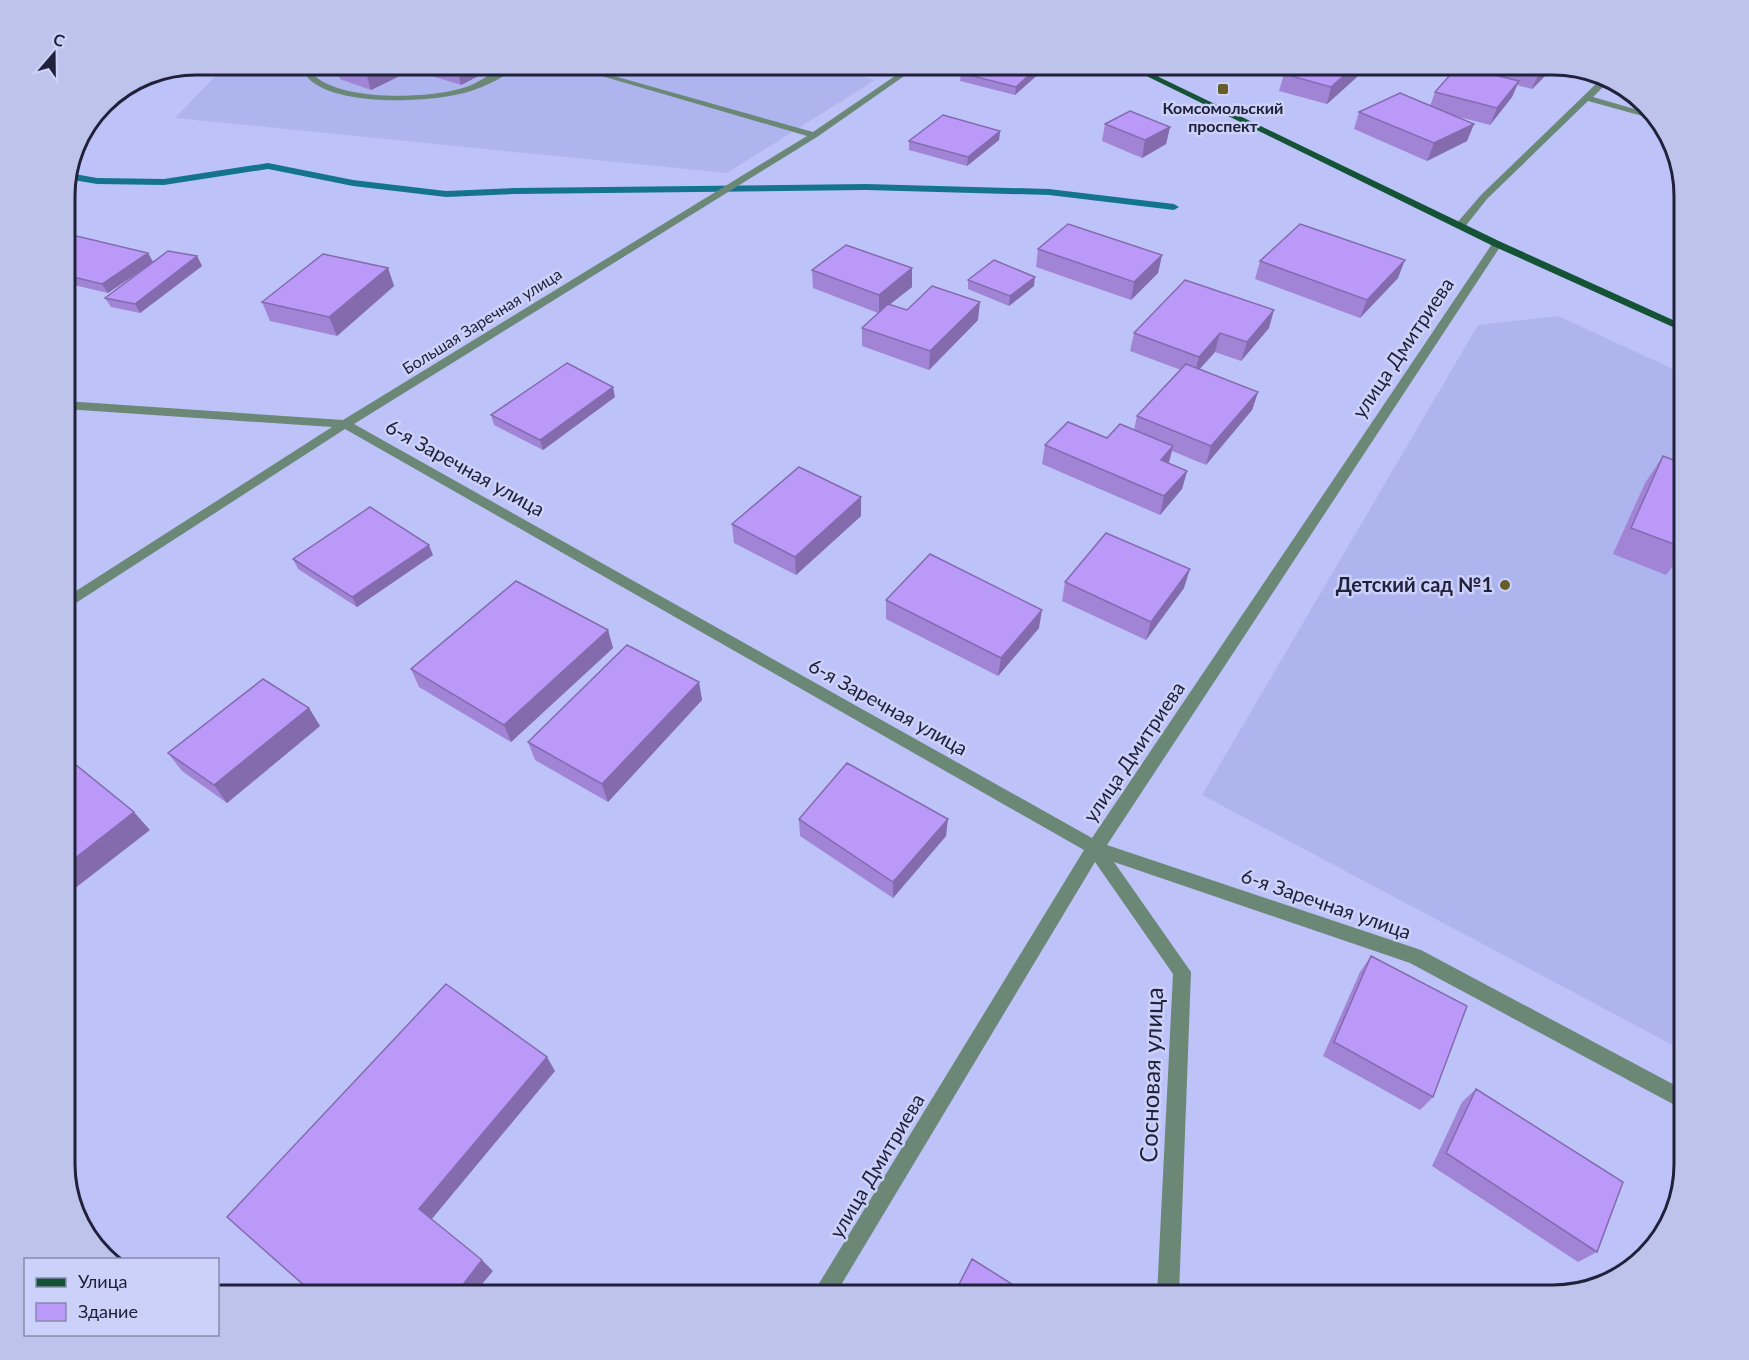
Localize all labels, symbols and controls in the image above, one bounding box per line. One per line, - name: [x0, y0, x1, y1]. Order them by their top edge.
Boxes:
- north arrow: [24, 24, 84, 84]
- text: С: [51, 29, 68, 50]
- marker: Комсомольский проспект: [1216, 82, 1230, 96]
- place label: Комсомольский проспект: [1163, 98, 1283, 135]
- street label: Большая Заречная улица: [399, 264, 565, 377]
- street label: улица Дмитриева: [1346, 273, 1458, 422]
- street label: 6-я Заречная улица: [382, 413, 549, 521]
- place label: Детский сад №1: [1336, 572, 1493, 596]
- marker: Детский сад №1: [1498, 578, 1512, 592]
- street label: 6-я Заречная улица: [805, 652, 972, 760]
- street label: улица Дмитриева: [1077, 677, 1189, 826]
- street label: 6-я Заречная улица: [1238, 863, 1414, 943]
- street label: Сосновая улица: [1133, 987, 1168, 1163]
- street label: улица Дмитриева: [824, 1089, 929, 1242]
- legend: [24, 1258, 219, 1336]
- text: Улица: [78, 1270, 128, 1292]
- text: Здание: [78, 1300, 138, 1322]

